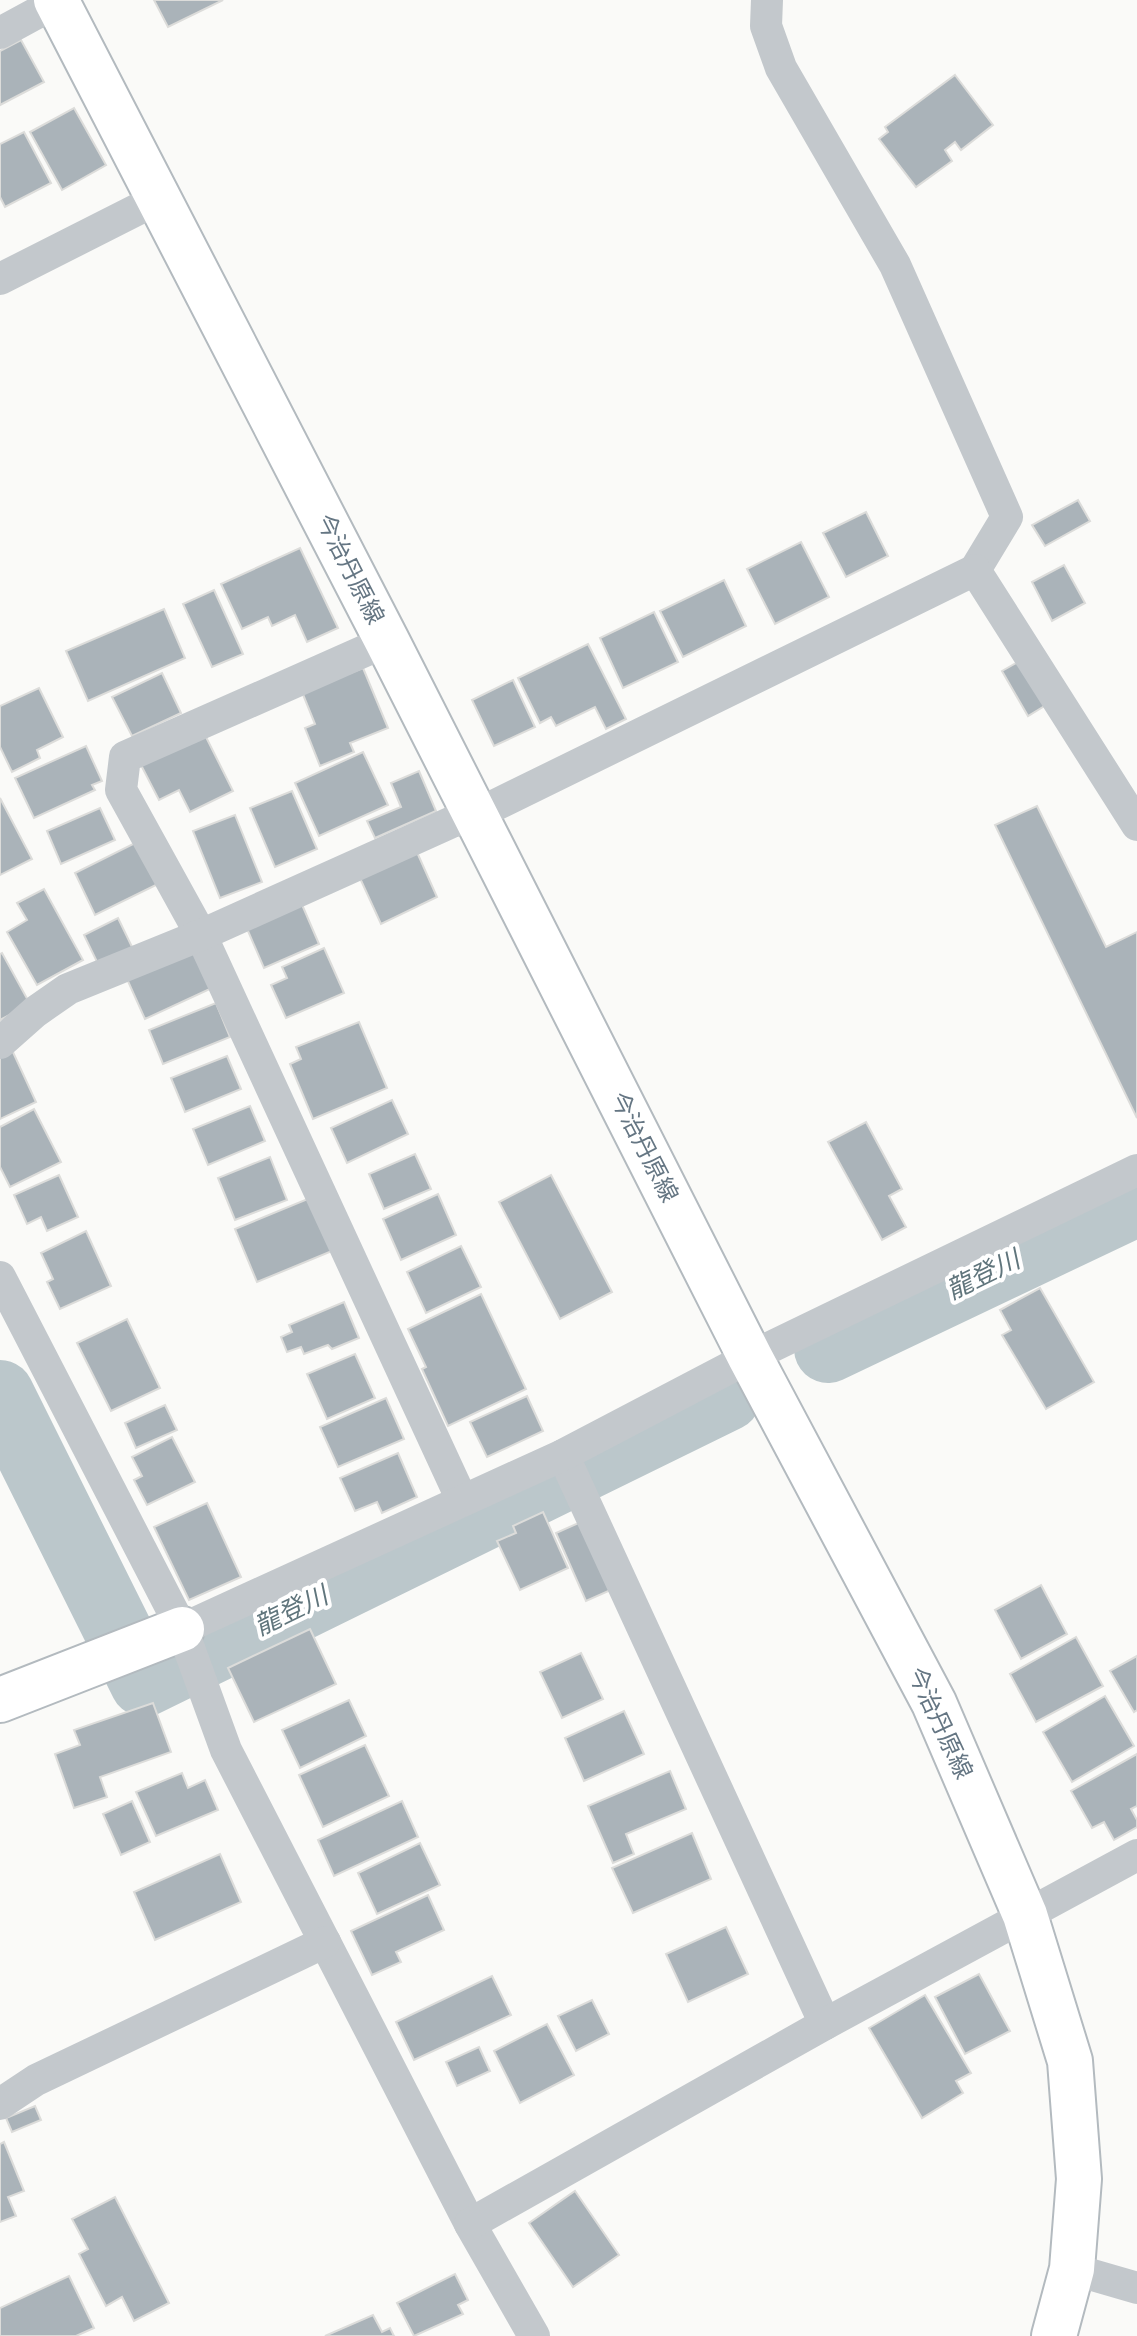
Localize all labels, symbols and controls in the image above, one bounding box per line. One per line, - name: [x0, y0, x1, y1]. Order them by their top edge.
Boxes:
- street label: 今治丹原線: [310, 509, 390, 629]
- street label: 今治丹原線: [604, 1087, 684, 1207]
- water label: 龍登川: [941, 1243, 1028, 1306]
- water label: 龍登川: [249, 1579, 336, 1642]
- street label: 今治丹原線: [902, 1663, 978, 1783]

